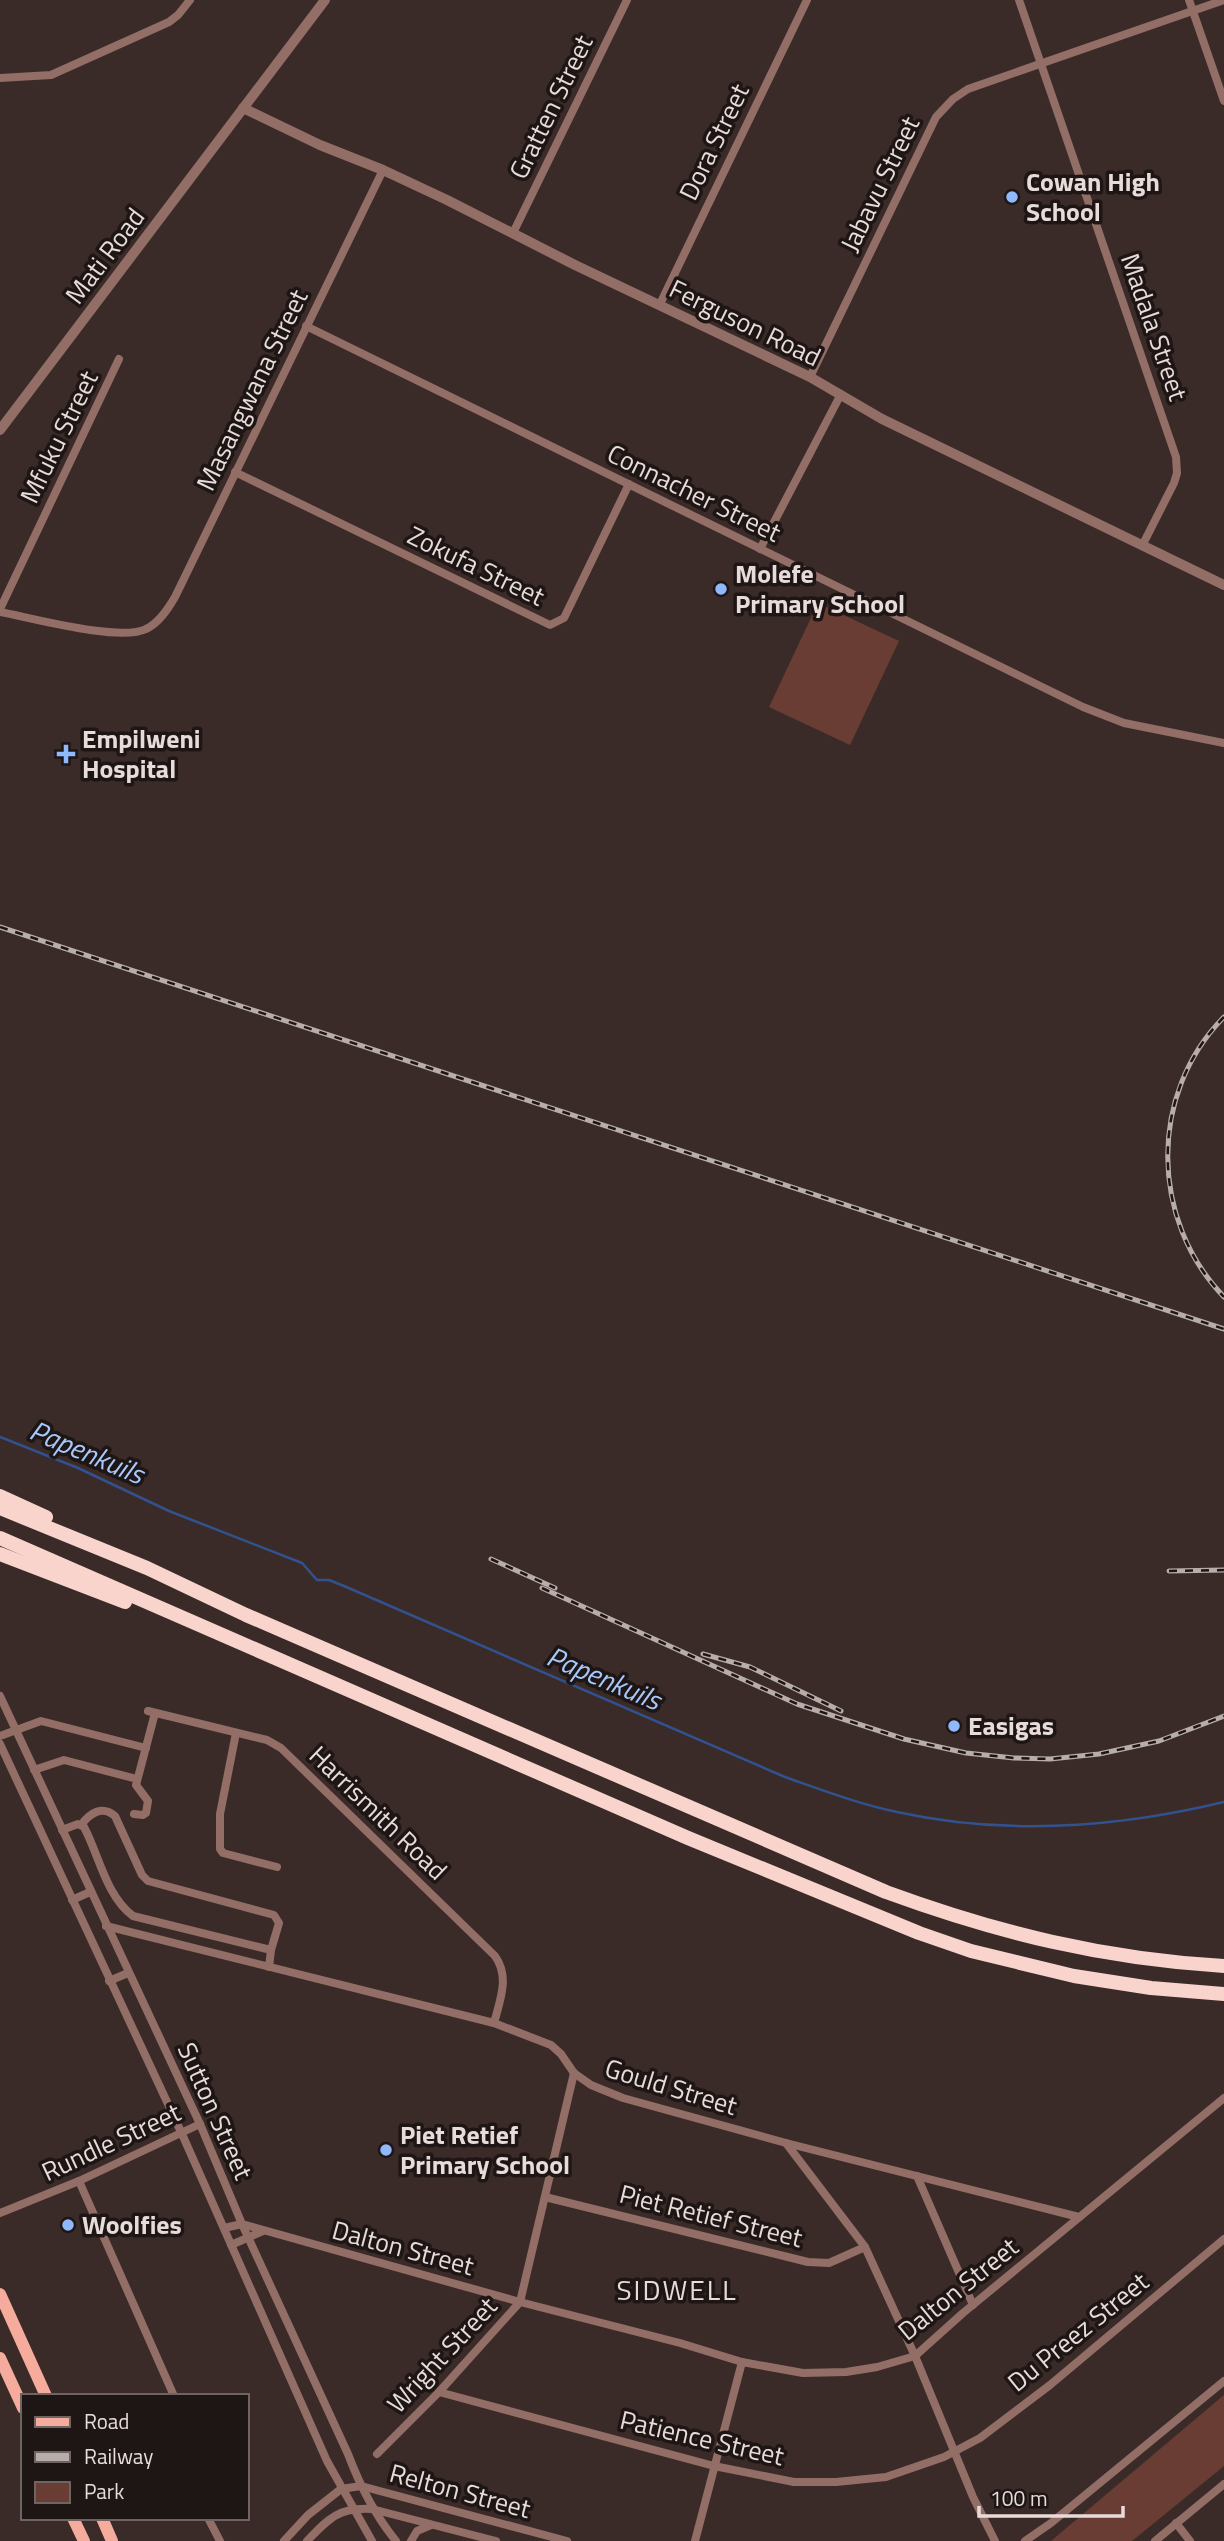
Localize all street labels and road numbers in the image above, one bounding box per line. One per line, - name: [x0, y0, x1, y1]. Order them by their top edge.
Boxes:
- street label: Gratten Street: [499, 28, 602, 185]
- street label: Dora Street: [669, 77, 759, 207]
- street label: Jabavu Street: [830, 110, 929, 258]
- street label: Mati Road: [55, 199, 154, 312]
- street label: Madala Street: [1111, 248, 1198, 406]
- street label: Ferguson Road: [663, 269, 828, 376]
- street label: Masangwana Street: [186, 282, 317, 497]
- street label: Mfuku Street: [10, 364, 107, 510]
- street label: Connacher Street: [601, 434, 788, 551]
- street label: Zokufa Street: [401, 516, 551, 616]
- street label: Harrismith Road: [300, 1736, 456, 1889]
- street label: Sutton Street: [168, 2036, 263, 2186]
- street label: Gould Street: [600, 2048, 742, 2125]
- street label: Rundle Street: [35, 2092, 187, 2191]
- street label: Piet Retief Street: [616, 2174, 807, 2257]
- street label: Dalton Street: [328, 2210, 478, 2285]
- street label: Dalton Street: [889, 2228, 1026, 2350]
- street label: Du Preez Street: [999, 2263, 1157, 2401]
- street label: Wright Street: [377, 2288, 506, 2422]
- street label: Patience Street: [616, 2400, 788, 2475]
- street label: Relton Street: [385, 2453, 535, 2528]

